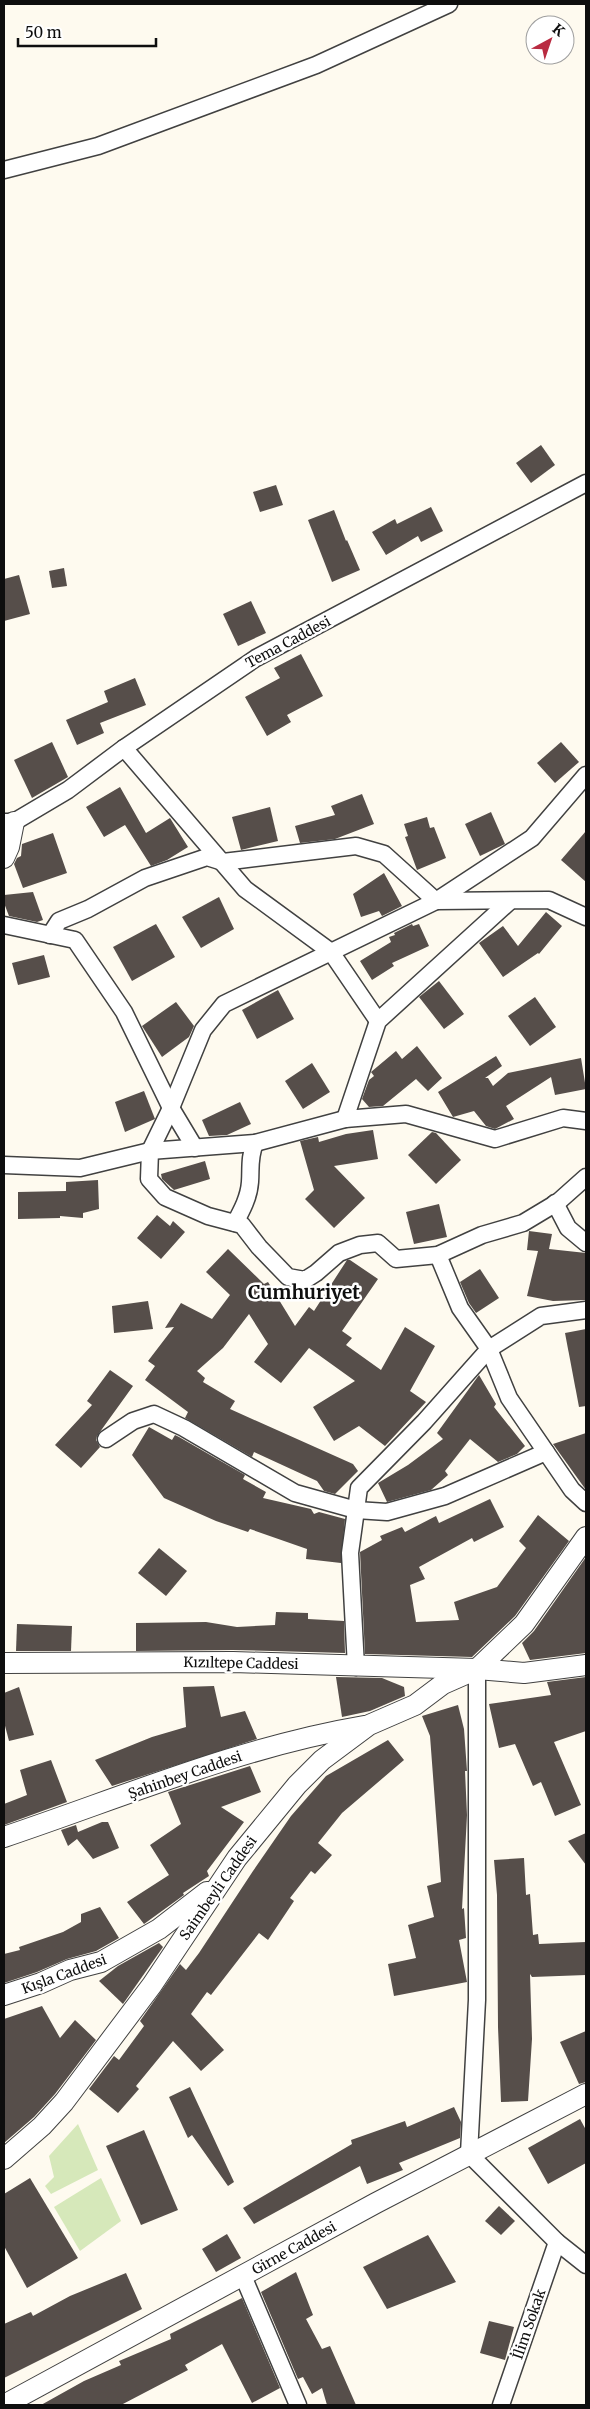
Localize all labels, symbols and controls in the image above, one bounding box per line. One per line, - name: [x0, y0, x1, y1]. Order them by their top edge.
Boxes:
- scale bar: [18, 15, 155, 47]
- north arrow: [525, 15, 575, 65]
- text: K: [549, 20, 569, 41]
- text: 50 m: [25, 23, 62, 42]
- street label: Tema Caddesi: [242, 612, 334, 672]
- district label: Cumhuriyet: [248, 1280, 360, 1304]
- street label: Kızıltepe Caddesi: [183, 1653, 299, 1673]
- street label: Şahinbey Caddesi: [126, 1747, 245, 1803]
- street label: Saimbeyli Caddesi: [175, 1832, 261, 1944]
- street label: Kışla Caddesi: [19, 1950, 109, 1998]
- street label: Girne Caddesi: [249, 2217, 340, 2278]
- street label: İlim Sokak: [509, 2286, 549, 2361]

